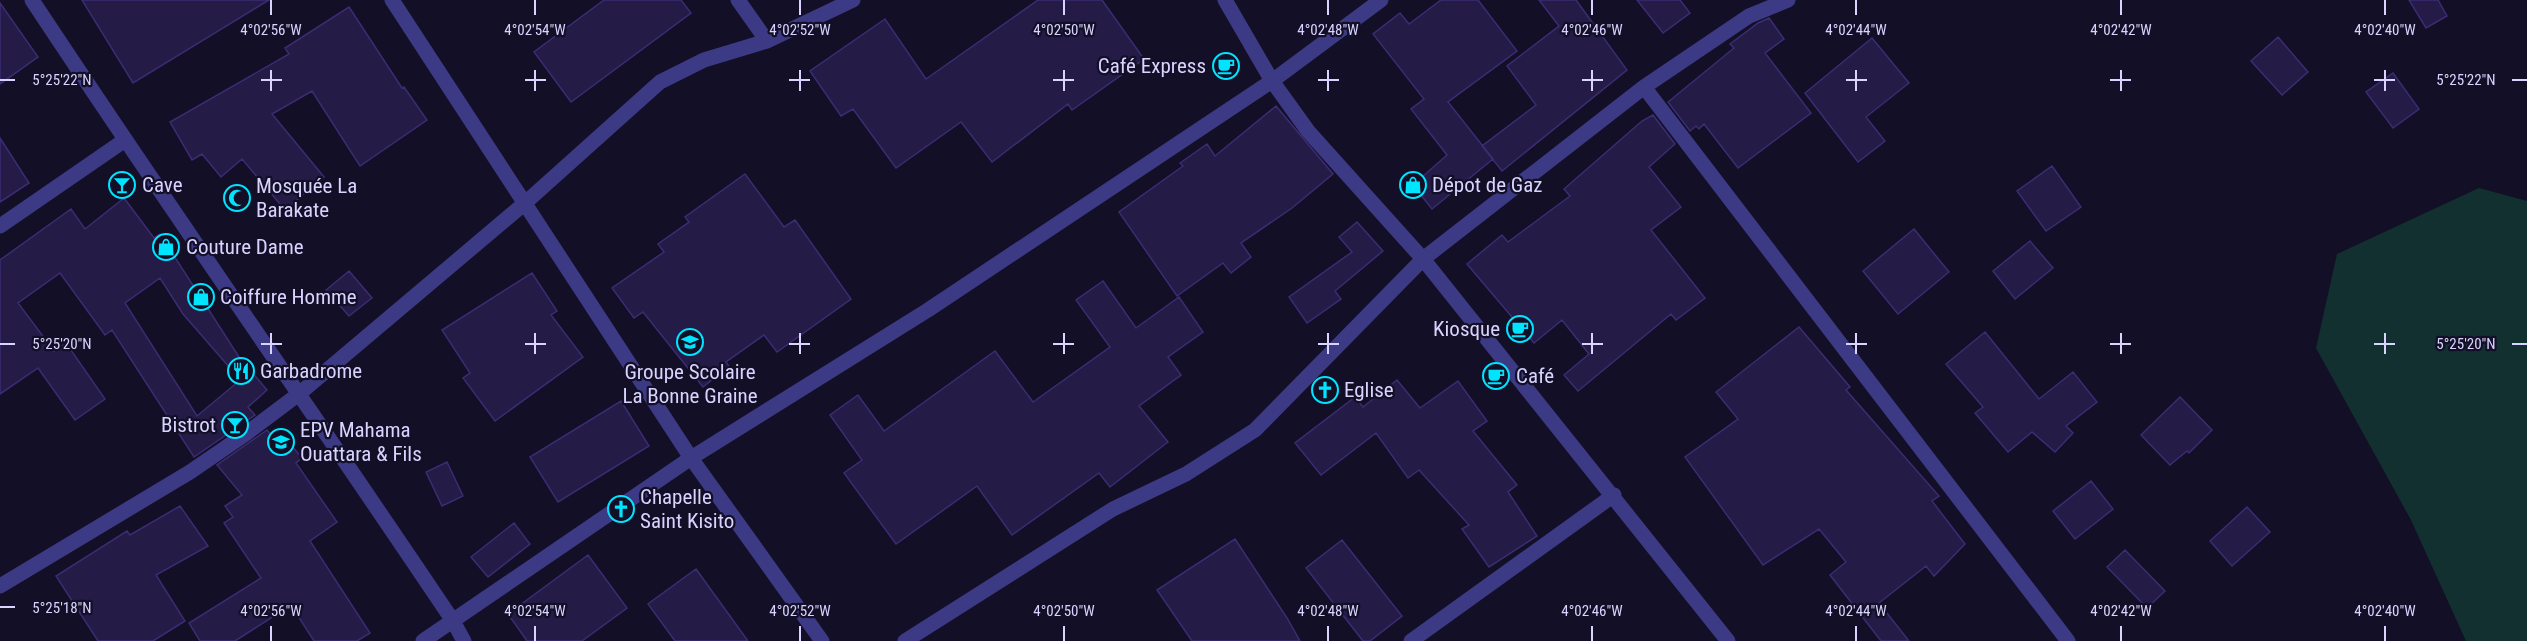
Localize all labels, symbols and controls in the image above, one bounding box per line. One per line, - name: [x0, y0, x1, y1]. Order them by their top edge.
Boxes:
- text: 4°02'56"W: [240, 21, 302, 39]
- text: 4°02'54"W: [504, 21, 566, 39]
- text: 4°02'52"W: [769, 21, 831, 39]
- text: 4°02'50"W: [1033, 21, 1095, 39]
- text: 4°02'48"W: [1297, 21, 1359, 39]
- text: 4°02'46"W: [1561, 21, 1623, 39]
- text: 4°02'44"W: [1825, 21, 1887, 39]
- text: 4°02'42"W: [2090, 21, 2152, 39]
- text: 4°02'40"W: [2354, 21, 2416, 39]
- cafe icon: Café Express: [1211, 51, 1241, 81]
- place label: Café Express: [1098, 54, 1206, 78]
- text: 5°25'22"N: [32, 71, 92, 89]
- text: 5°25'22"N: [2436, 71, 2496, 89]
- bar icon: Cave: [107, 170, 137, 200]
- shop icon: Dépot de Gaz: [1398, 170, 1428, 200]
- place label: Cave: [142, 173, 183, 197]
- place label: Dépot de Gaz: [1432, 173, 1543, 197]
- place label: Mosquée La Barakate: [256, 174, 357, 222]
- mosque icon: Mosquée La Barakate: [222, 183, 252, 213]
- shop icon: Couture Dame: [151, 232, 181, 262]
- place label: Couture Dame: [186, 235, 304, 259]
- shop icon: Coiffure Homme: [186, 282, 216, 312]
- place label: Coiffure Homme: [220, 285, 357, 309]
- cafe icon: Kiosque: [1505, 314, 1535, 344]
- place label: Kiosque: [1433, 317, 1500, 341]
- school or university icon: Groupe Scolaire La Bonne Graine: [675, 327, 705, 357]
- text: 5°25'20"N: [32, 335, 92, 353]
- text: 5°25'20"N: [2436, 335, 2496, 353]
- restaurant icon: Garbadrome: [226, 356, 256, 386]
- place label: Garbadrome: [260, 359, 362, 383]
- place label: Groupe Scolaire La Bonne Graine: [622, 360, 758, 408]
- cafe icon: Café: [1481, 361, 1511, 391]
- place label: Café: [1516, 364, 1554, 388]
- church icon: Eglise: [1310, 375, 1340, 405]
- place label: Eglise: [1344, 378, 1394, 402]
- bar icon: Bistrot: [220, 410, 250, 440]
- place label: Bistrot: [161, 413, 216, 437]
- place label: EPV Mahama Ouattara & Fils: [300, 418, 422, 466]
- school or university icon: EPV Mahama Ouattara & Fils: [266, 427, 296, 457]
- place label: Chapelle Saint Kisito: [640, 485, 734, 533]
- church icon: Chapelle Saint Kisito: [606, 494, 636, 524]
- text: 5°25'18"N: [32, 599, 92, 617]
- text: 4°02'56"W: [240, 602, 302, 620]
- text: 4°02'54"W: [504, 602, 566, 620]
- text: 4°02'52"W: [769, 602, 831, 620]
- text: 4°02'50"W: [1033, 602, 1095, 620]
- text: 4°02'48"W: [1297, 602, 1359, 620]
- text: 4°02'46"W: [1561, 602, 1623, 620]
- text: 4°02'44"W: [1825, 602, 1887, 620]
- text: 4°02'42"W: [2090, 602, 2152, 620]
- text: 4°02'40"W: [2354, 602, 2416, 620]

